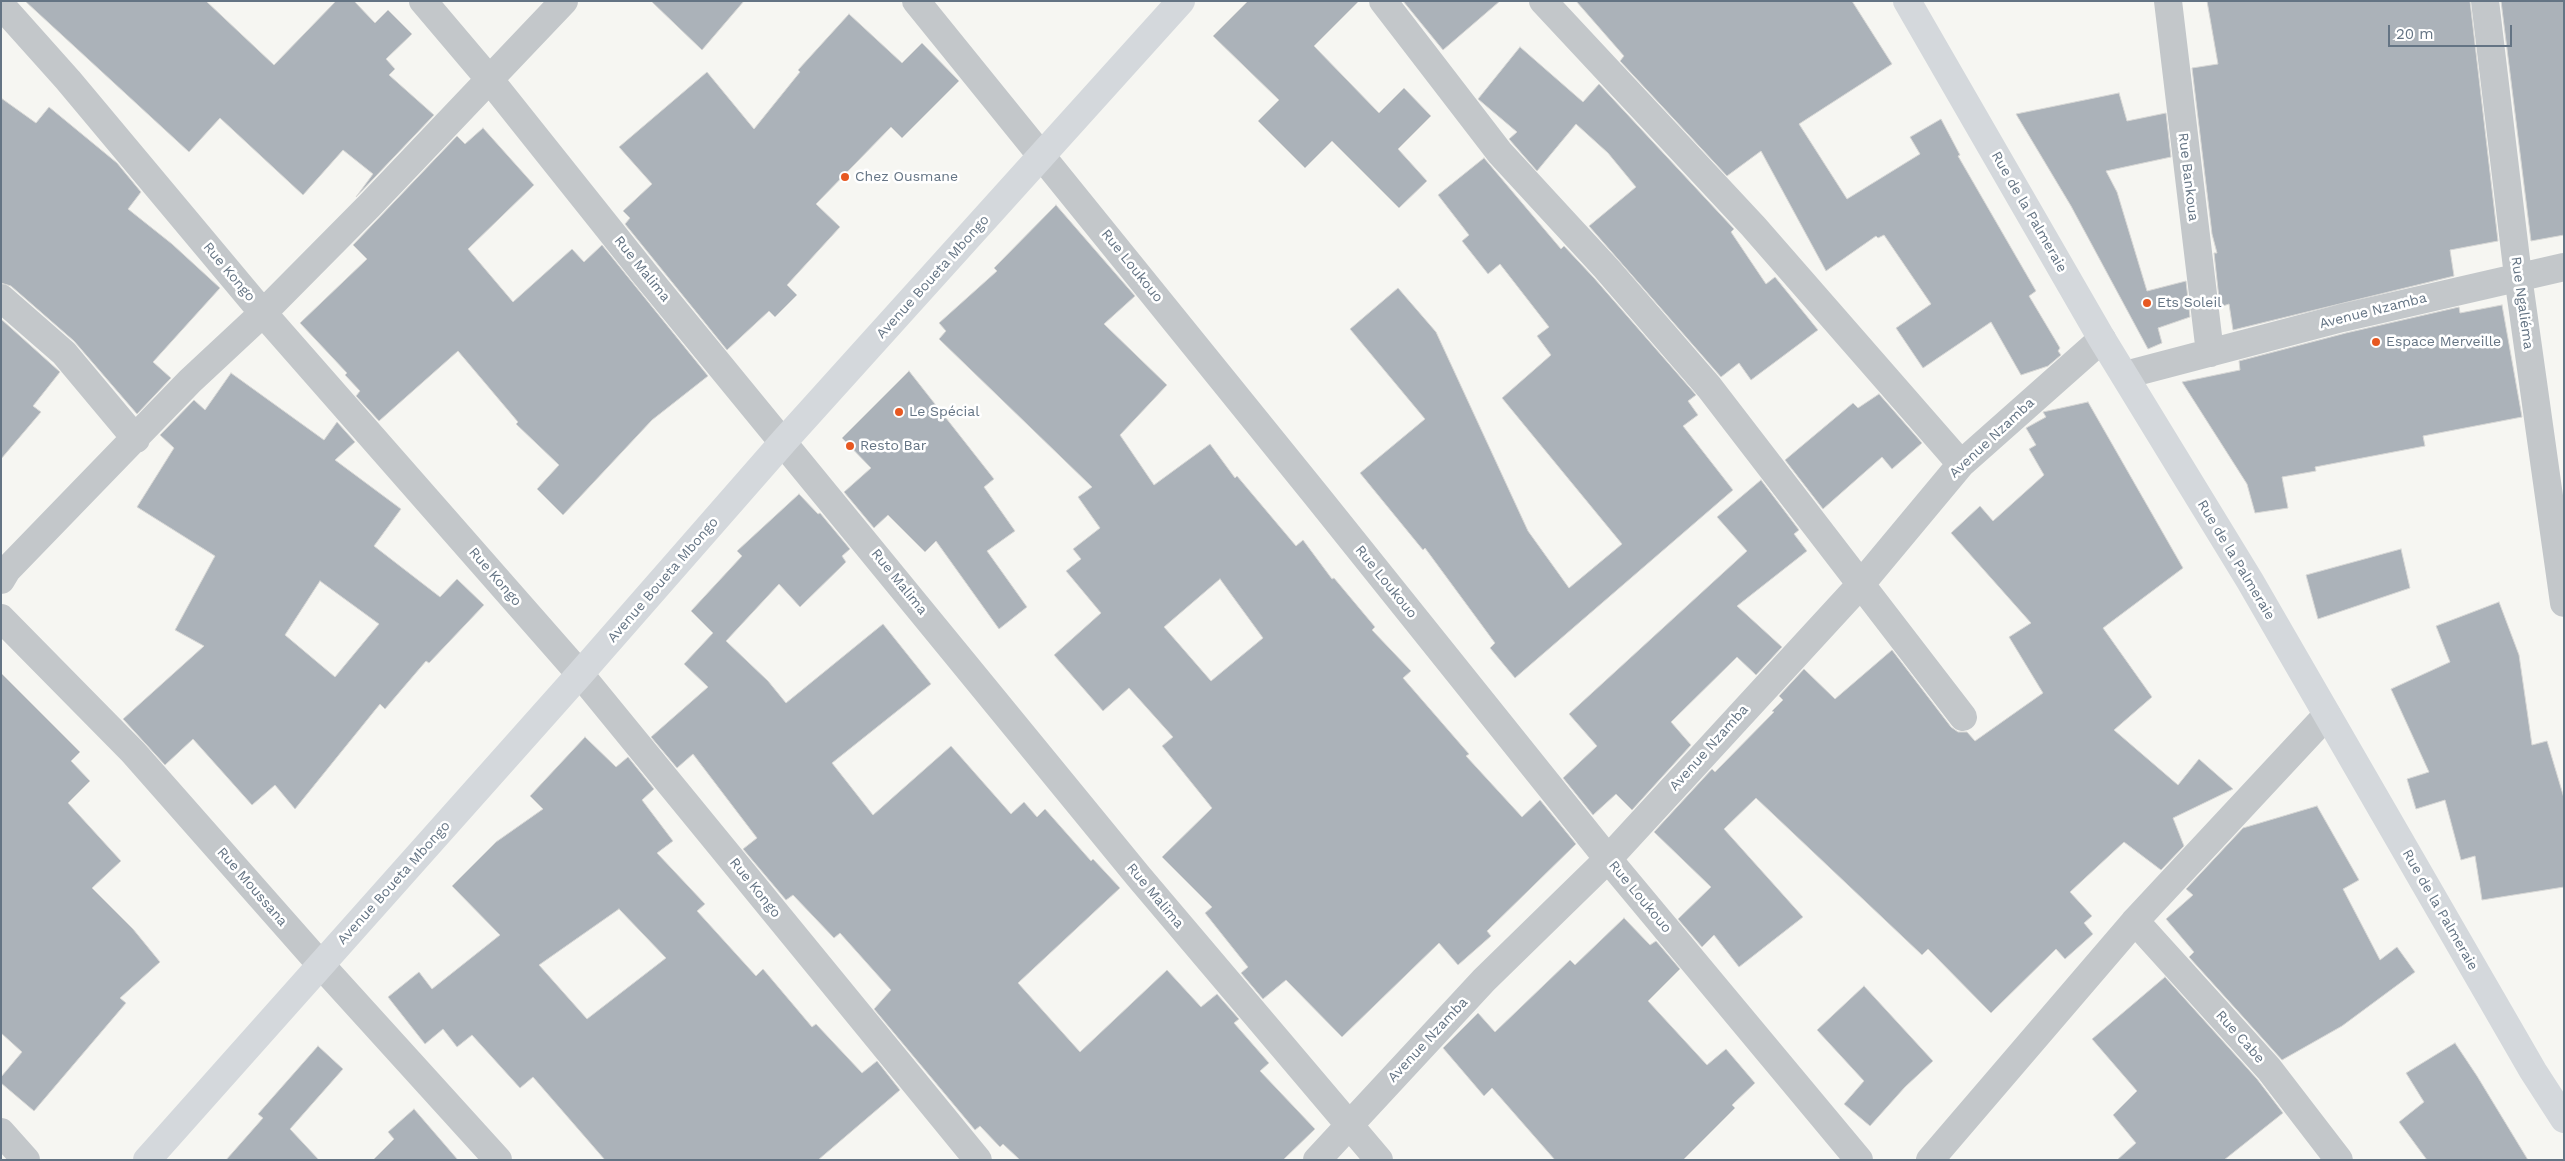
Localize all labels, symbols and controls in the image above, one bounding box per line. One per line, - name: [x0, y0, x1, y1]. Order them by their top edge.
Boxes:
- scale bar: [2390, 15, 2514, 47]
- text: 20 m: [2396, 25, 2434, 43]
- street label: Rue Bankoua: [2174, 132, 2202, 222]
- street label: Rue de la Palmeraie: [1988, 149, 2070, 275]
- place label: Chez Ousmane: [855, 169, 958, 185]
- marker: Chez Ousmane: [839, 171, 851, 183]
- street label: Avenue Boueta Mbongo: [873, 212, 993, 342]
- street label: Rue Loukouo: [1097, 226, 1167, 306]
- street label: Rue Malima: [610, 233, 674, 305]
- street label: Rue Kongo: [199, 239, 259, 305]
- street label: Rue Ngaliéma: [2507, 256, 2537, 350]
- street label: Avenue Nzamba: [2318, 290, 2428, 332]
- place label: Ets Soleil: [2157, 295, 2221, 311]
- marker: Ets Soleil: [2141, 297, 2153, 309]
- place label: Espace Merveille: [2386, 334, 2501, 350]
- marker: Espace Merveille: [2370, 336, 2382, 348]
- street label: Avenue Nzamba: [1946, 394, 2038, 482]
- place label: Le Spécial: [909, 404, 980, 420]
- marker: Le Spécial: [893, 406, 905, 418]
- place label: Resto Bar: [860, 438, 926, 454]
- marker: Resto Bar: [844, 440, 856, 452]
- street label: Rue de la Palmeraie: [2194, 497, 2278, 623]
- street label: Avenue Boueta Mbongo: [604, 514, 722, 646]
- street label: Rue Loukouo: [1351, 542, 1421, 622]
- street label: Rue Kongo: [465, 544, 525, 610]
- street label: Rue Malima: [867, 546, 931, 618]
- street label: Avenue Nzamba: [1666, 702, 1752, 794]
- street label: Avenue Boueta Mbongo: [334, 818, 454, 948]
- street label: Rue Moussana: [213, 844, 291, 930]
- street label: Rue de la Palmeraie: [2399, 847, 2481, 973]
- street label: Rue Kongo: [726, 855, 784, 921]
- street label: Rue Loukouo: [1605, 858, 1675, 936]
- street label: Rue Malima: [1123, 860, 1187, 932]
- street label: Avenue Nzamba: [1384, 994, 1472, 1086]
- street label: Rue Cabe: [2212, 1007, 2268, 1067]

